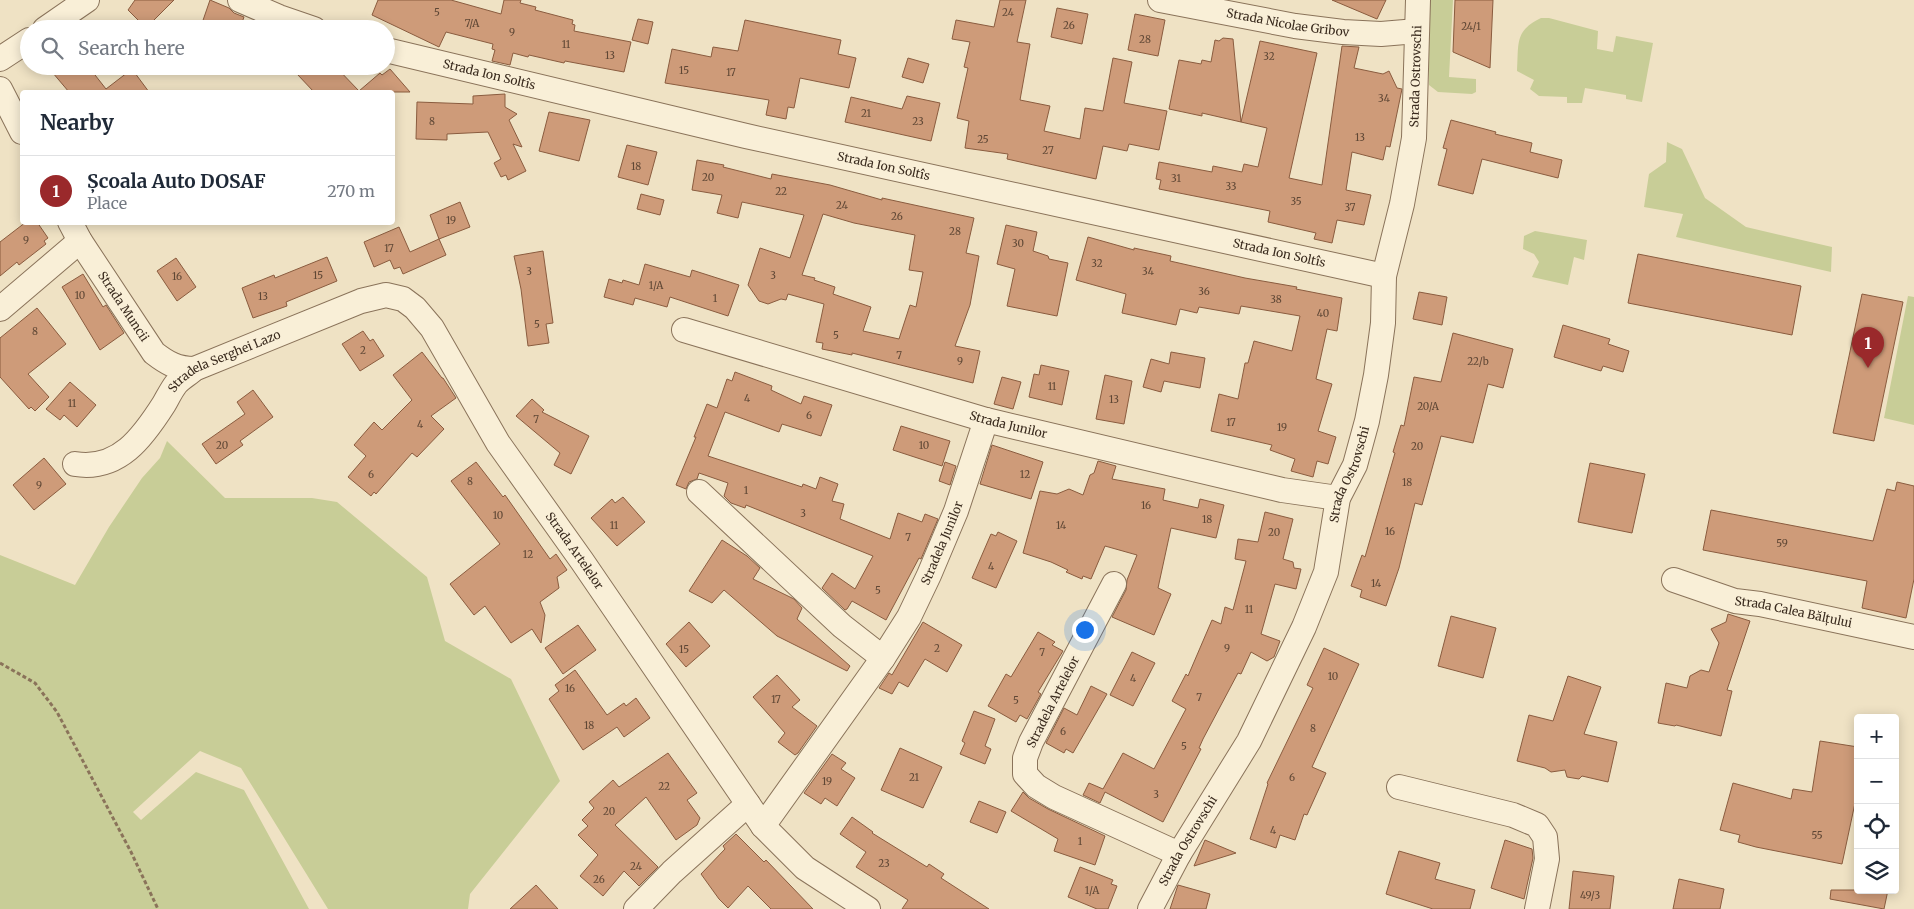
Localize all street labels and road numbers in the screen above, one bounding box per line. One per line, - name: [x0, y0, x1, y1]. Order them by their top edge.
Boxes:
- street label: Strada Nicolae Gribov: [1225, 5, 1350, 39]
- street label: Strada Ostrovschi: [1406, 25, 1424, 127]
- street label: Strada Ion Soltîs: [441, 56, 537, 92]
- street label: Strada Ion Soltîs: [836, 148, 932, 183]
- street label: Strada Ion Soltîs: [1231, 235, 1327, 270]
- street label: Strada Muncii: [95, 268, 152, 344]
- street label: Stradela Serghei Lazo: [165, 327, 283, 395]
- street label: Strada Junilor: [968, 407, 1049, 441]
- street label: Strada Ostrovschi: [1326, 424, 1372, 524]
- street label: Stradela Junilor: [917, 499, 966, 587]
- street label: Strada Artelelor: [543, 509, 607, 592]
- street label: Strada Calea Bălțului: [1734, 593, 1854, 631]
- street label: Stradela Artelelor: [1023, 653, 1082, 750]
- street label: Strada Ostrovschi: [1156, 793, 1220, 888]

